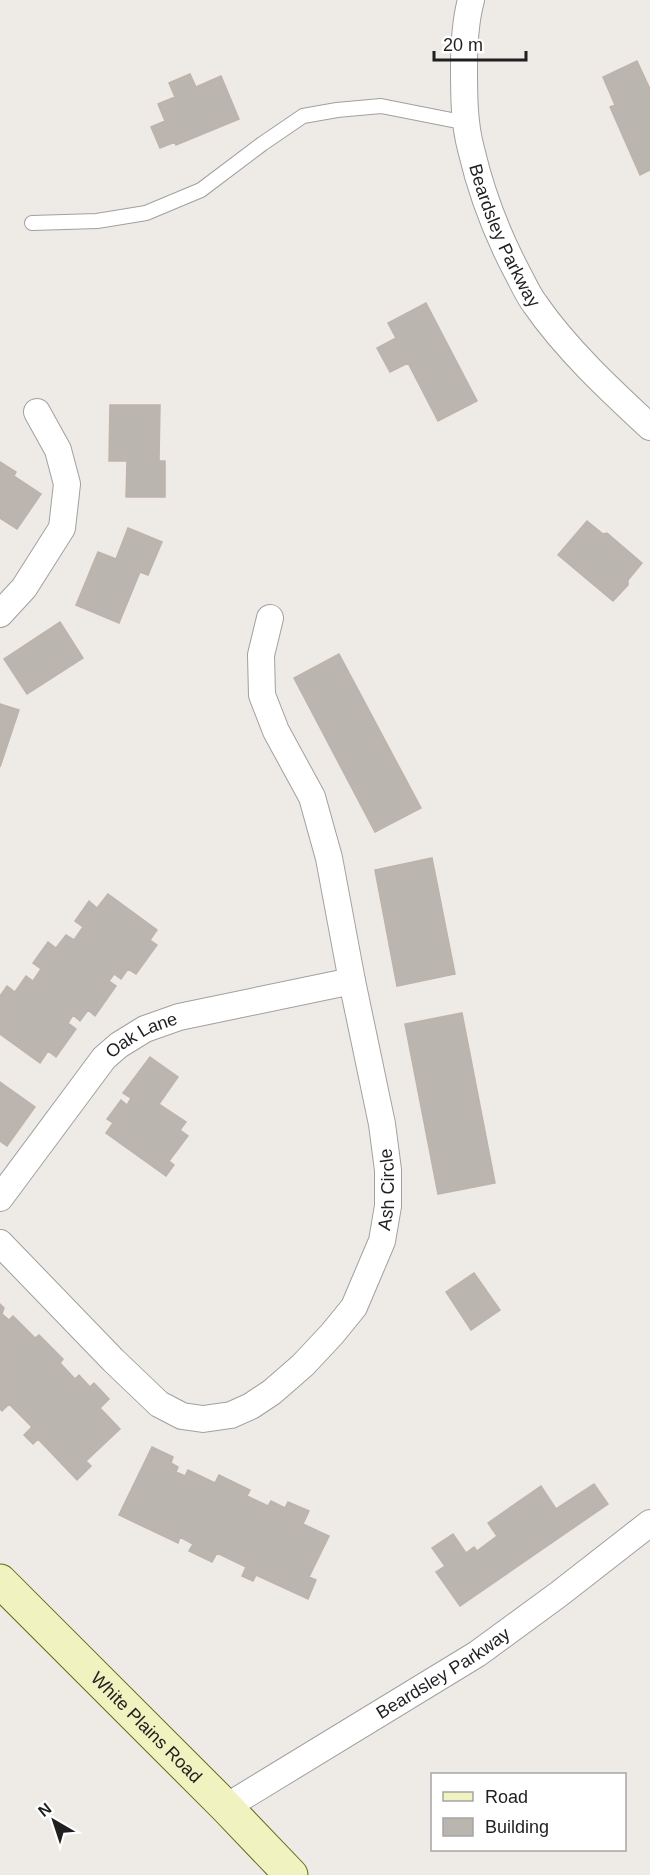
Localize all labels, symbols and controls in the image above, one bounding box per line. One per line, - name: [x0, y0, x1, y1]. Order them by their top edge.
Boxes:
- scale bar: [434, 24, 526, 62]
- text: 20 m: [443, 35, 483, 55]
- street label: Beardsley Parkway: [465, 162, 544, 311]
- street label: Oak Lane: [102, 1008, 180, 1062]
- street label: Ash Circle: [374, 1147, 398, 1232]
- street label: Beardsley Parkway: [373, 1623, 514, 1723]
- street label: White Plains Road: [87, 1668, 206, 1787]
- legend: [431, 1773, 626, 1851]
- text: Road: [485, 1787, 528, 1807]
- north arrow: [24, 1791, 84, 1851]
- text: N: [35, 1799, 55, 1820]
- text: Building: [485, 1817, 549, 1837]

